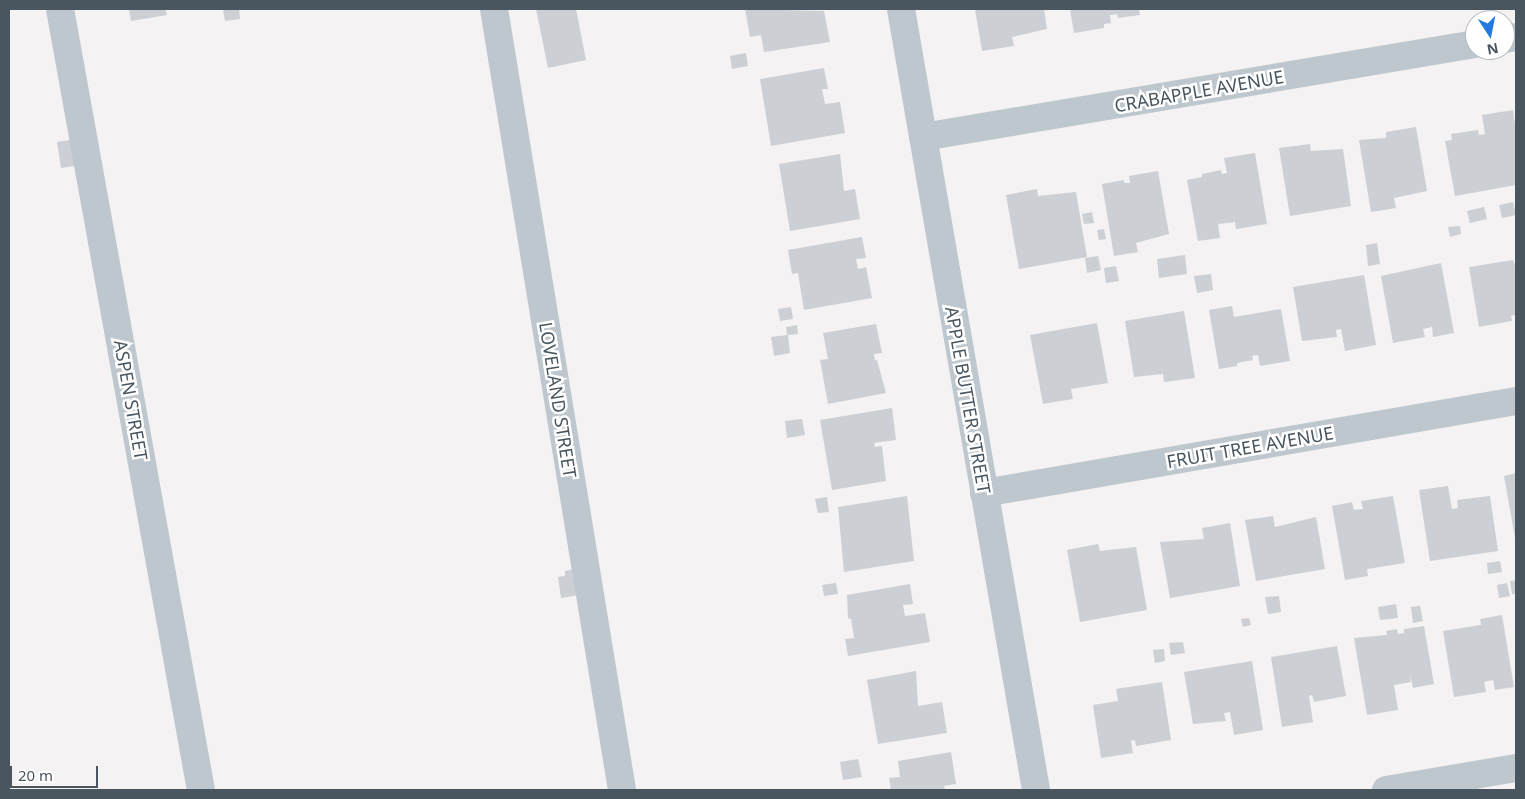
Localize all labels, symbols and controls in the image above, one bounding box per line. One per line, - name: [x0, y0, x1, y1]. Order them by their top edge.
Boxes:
- north arrow: [1465, 10, 1515, 60]
- text: N: [1485, 39, 1500, 60]
- street label: CRABAPPLE AVENUE: [1113, 65, 1285, 117]
- street label: APPLE BUTTER STREET: [941, 305, 995, 495]
- street label: LOVELAND STREET: [535, 321, 581, 479]
- street label: ASPEN STREET: [110, 338, 152, 462]
- street label: FRUIT TREE AVENUE: [1165, 422, 1335, 472]
- scale bar: [12, 756, 100, 788]
- text: 20 m: [18, 765, 53, 785]

